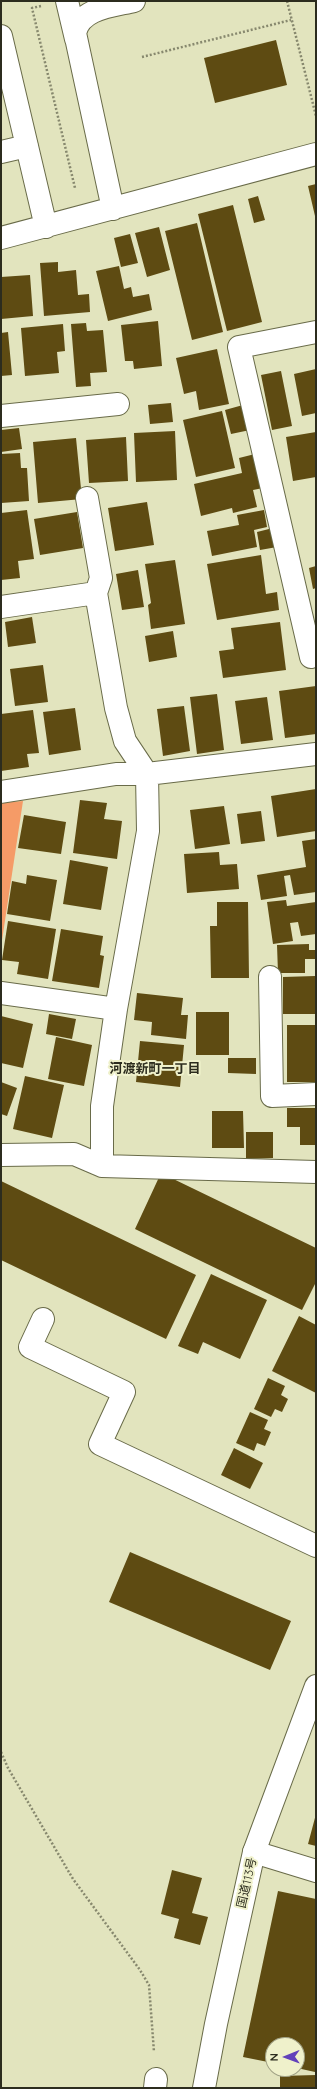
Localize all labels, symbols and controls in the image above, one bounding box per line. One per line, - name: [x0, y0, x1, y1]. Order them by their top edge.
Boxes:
- district label: 河渡新町一丁目: [110, 1061, 200, 1077]
- street label: 国道113号: [234, 1856, 260, 1910]
- north arrow: [265, 2037, 305, 2077]
- text: N: [267, 2053, 281, 2061]

